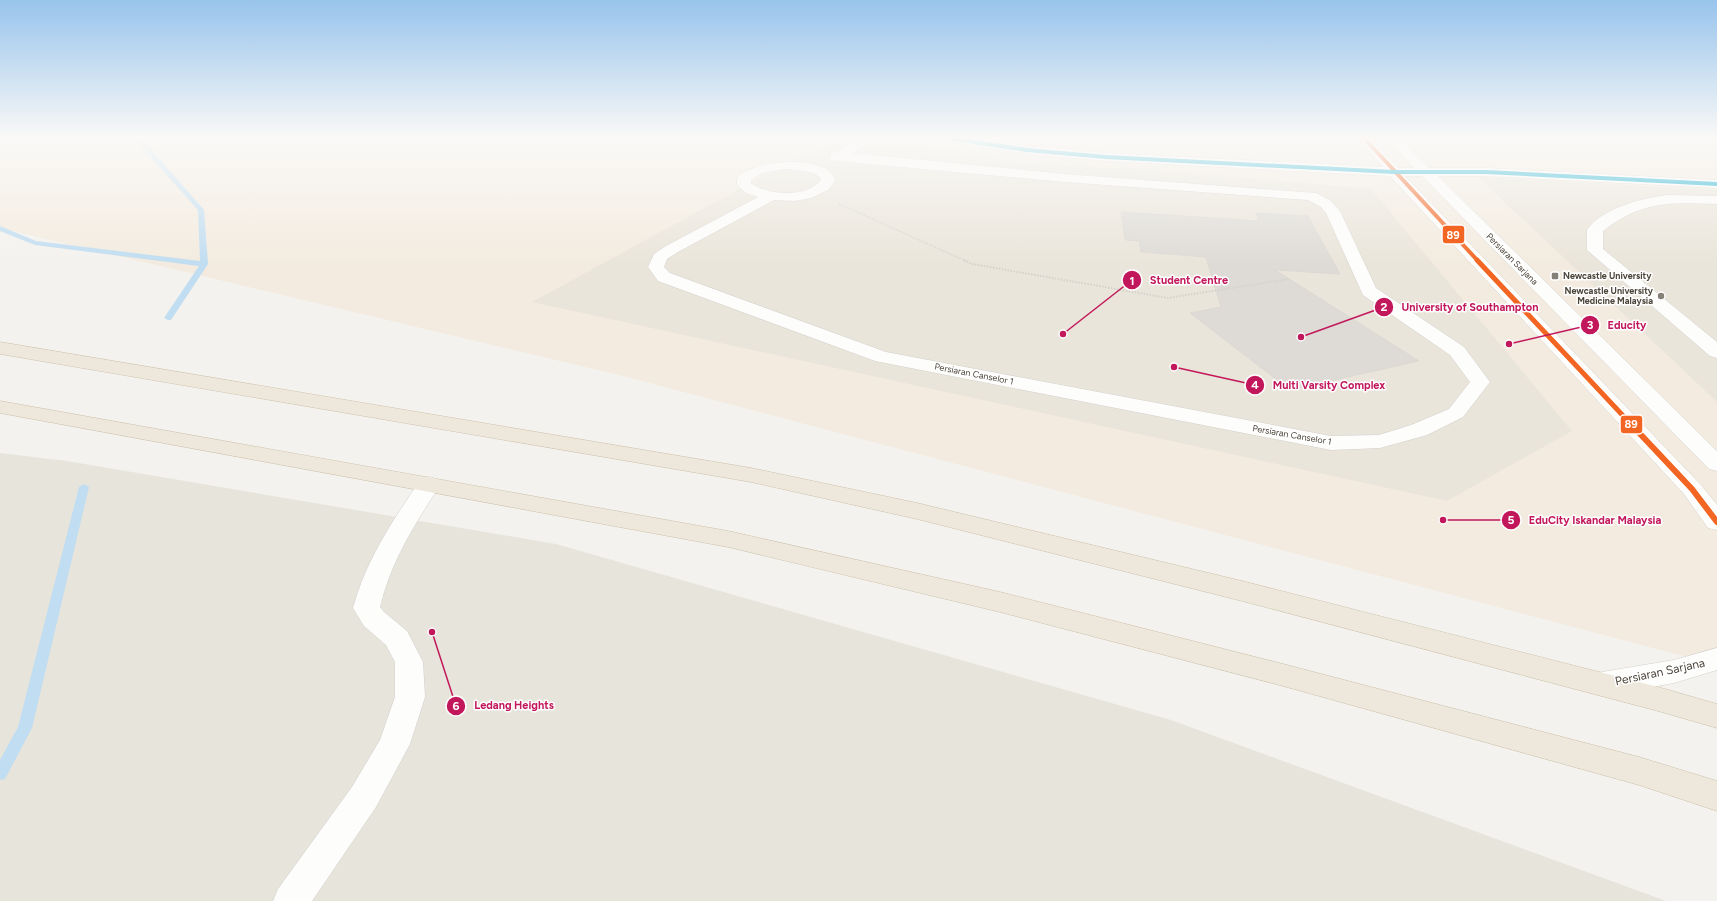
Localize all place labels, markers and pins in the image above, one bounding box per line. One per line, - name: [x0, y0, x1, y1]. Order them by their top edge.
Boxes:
- callout: Student Centre: [1122, 269, 1236, 292]
- place label: Newcastle University: [1563, 270, 1652, 281]
- marker: Newcastle University: [1550, 271, 1560, 281]
- place label: Newcastle University Medicine Malaysia: [1565, 285, 1654, 306]
- marker: Newcastle University Medicine Malaysia: [1656, 291, 1666, 301]
- callout: University of Southampton: [1374, 295, 1547, 318]
- callout: Educity: [1580, 313, 1655, 336]
- callout: Multi Varsity Complex: [1245, 374, 1393, 397]
- callout: EduCity Iskandar Malaysia: [1501, 509, 1670, 532]
- callout: Ledang Heights: [446, 694, 561, 717]

